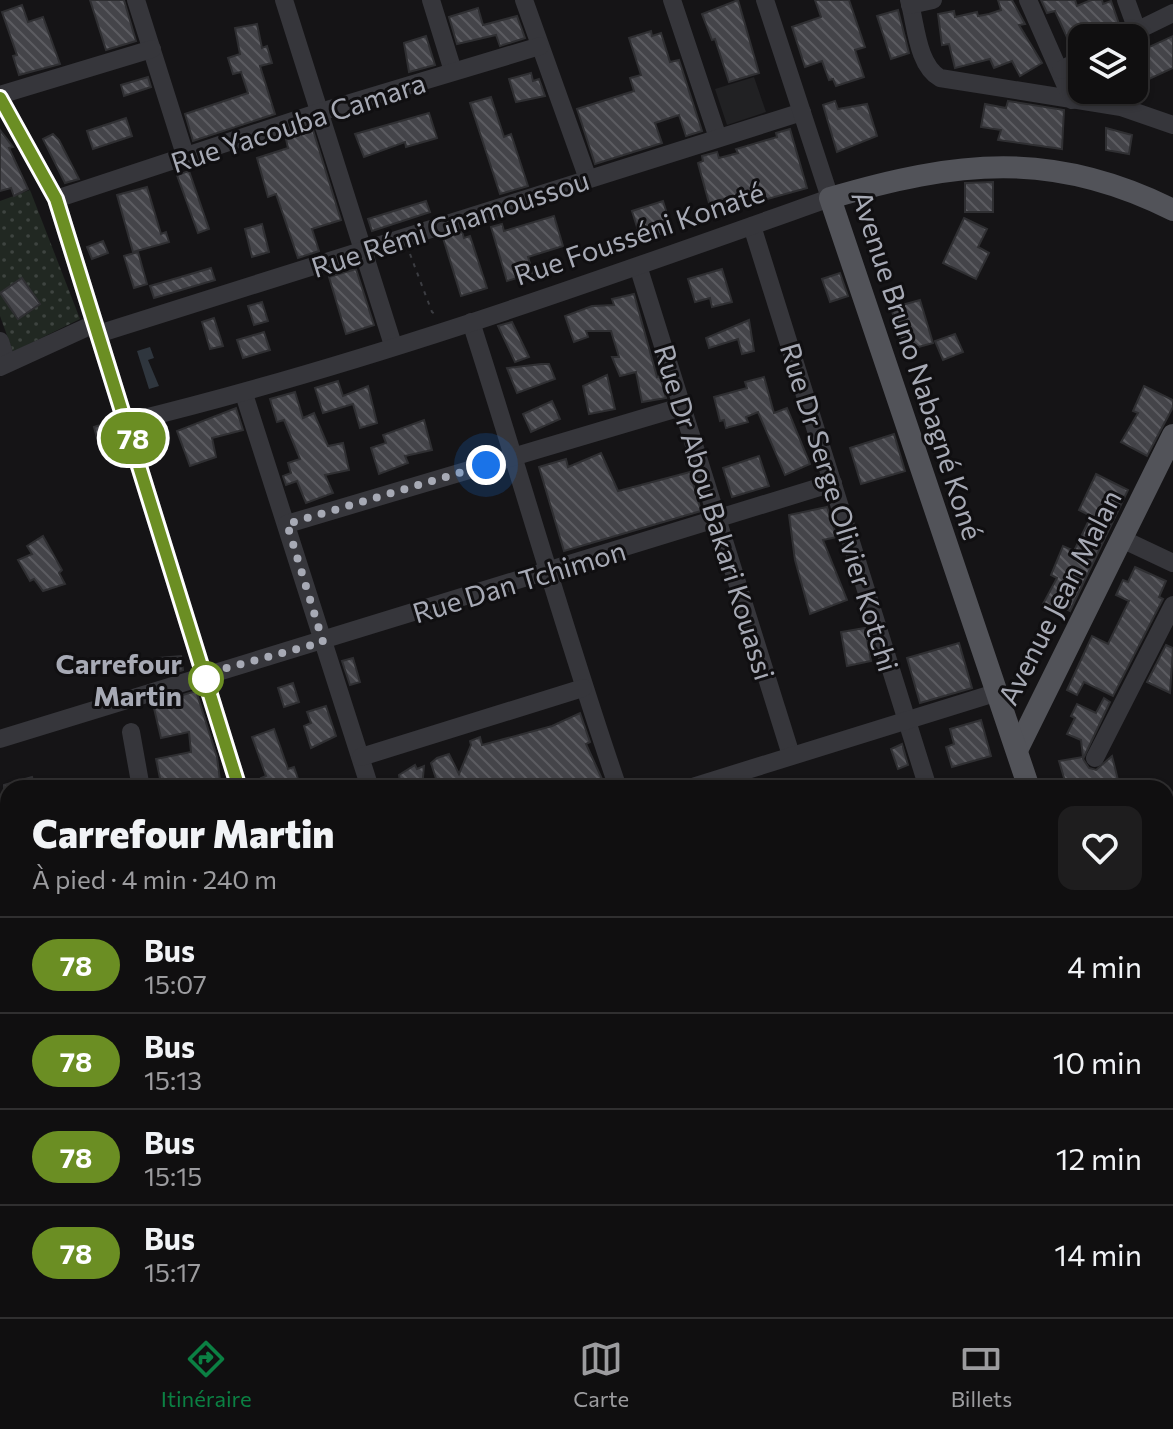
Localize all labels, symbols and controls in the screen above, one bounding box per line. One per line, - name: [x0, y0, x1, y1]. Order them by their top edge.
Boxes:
- map controls: [1068, 24, 1148, 104]
- button: layers: [1068, 24, 1148, 104]
- street label: Rue Yacouba Camara: [166, 65, 430, 179]
- street label: Rue Rémi Gnamoussou: [307, 162, 593, 284]
- street label: Rue Fousséni Konaté: [509, 174, 769, 292]
- street label: Avenue Bruno Nabagné Koné: [845, 186, 991, 544]
- street label: Rue Dr Serge Olivier Kotchi: [774, 339, 906, 675]
- street label: Rue Dr Abou Bakari Kouassi: [648, 340, 782, 684]
- line badge: 78: [97, 412, 169, 464]
- text: 78: [117, 421, 149, 455]
- your location: [466, 445, 506, 485]
- street label: Avenue Jean Malan: [990, 484, 1128, 710]
- street label: Rue Dan Tchimon: [408, 532, 630, 630]
- place label: Carrefour Martin: [56, 646, 182, 712]
- marker: Carrefour Martin: [189, 662, 223, 696]
- button: heart: [1058, 806, 1142, 890]
- text: Carrefour Martin: [32, 809, 334, 856]
- text: À pied · 4 min · 240 m: [32, 863, 277, 894]
- text: Bus: [144, 931, 195, 968]
- text: 4 min: [1067, 947, 1142, 984]
- text: 78: [60, 948, 92, 982]
- text: 15:07: [144, 968, 207, 999]
- text: Bus: [144, 1027, 195, 1064]
- text: 10 min: [1053, 1043, 1142, 1080]
- text: 78: [60, 1044, 92, 1078]
- text: 15:13: [144, 1064, 202, 1095]
- text: Bus: [144, 1123, 195, 1160]
- text: 12 min: [1056, 1139, 1142, 1176]
- text: 78: [60, 1140, 92, 1174]
- text: 15:15: [144, 1160, 202, 1191]
- text: Bus: [144, 1219, 195, 1256]
- text: 14 min: [1054, 1235, 1142, 1272]
- text: 78: [60, 1236, 92, 1270]
- text: 15:17: [144, 1256, 201, 1287]
- tab: Itinéraire: [161, 1337, 252, 1412]
- tab: Carte: [573, 1337, 629, 1412]
- tab: Billets: [951, 1337, 1012, 1412]

